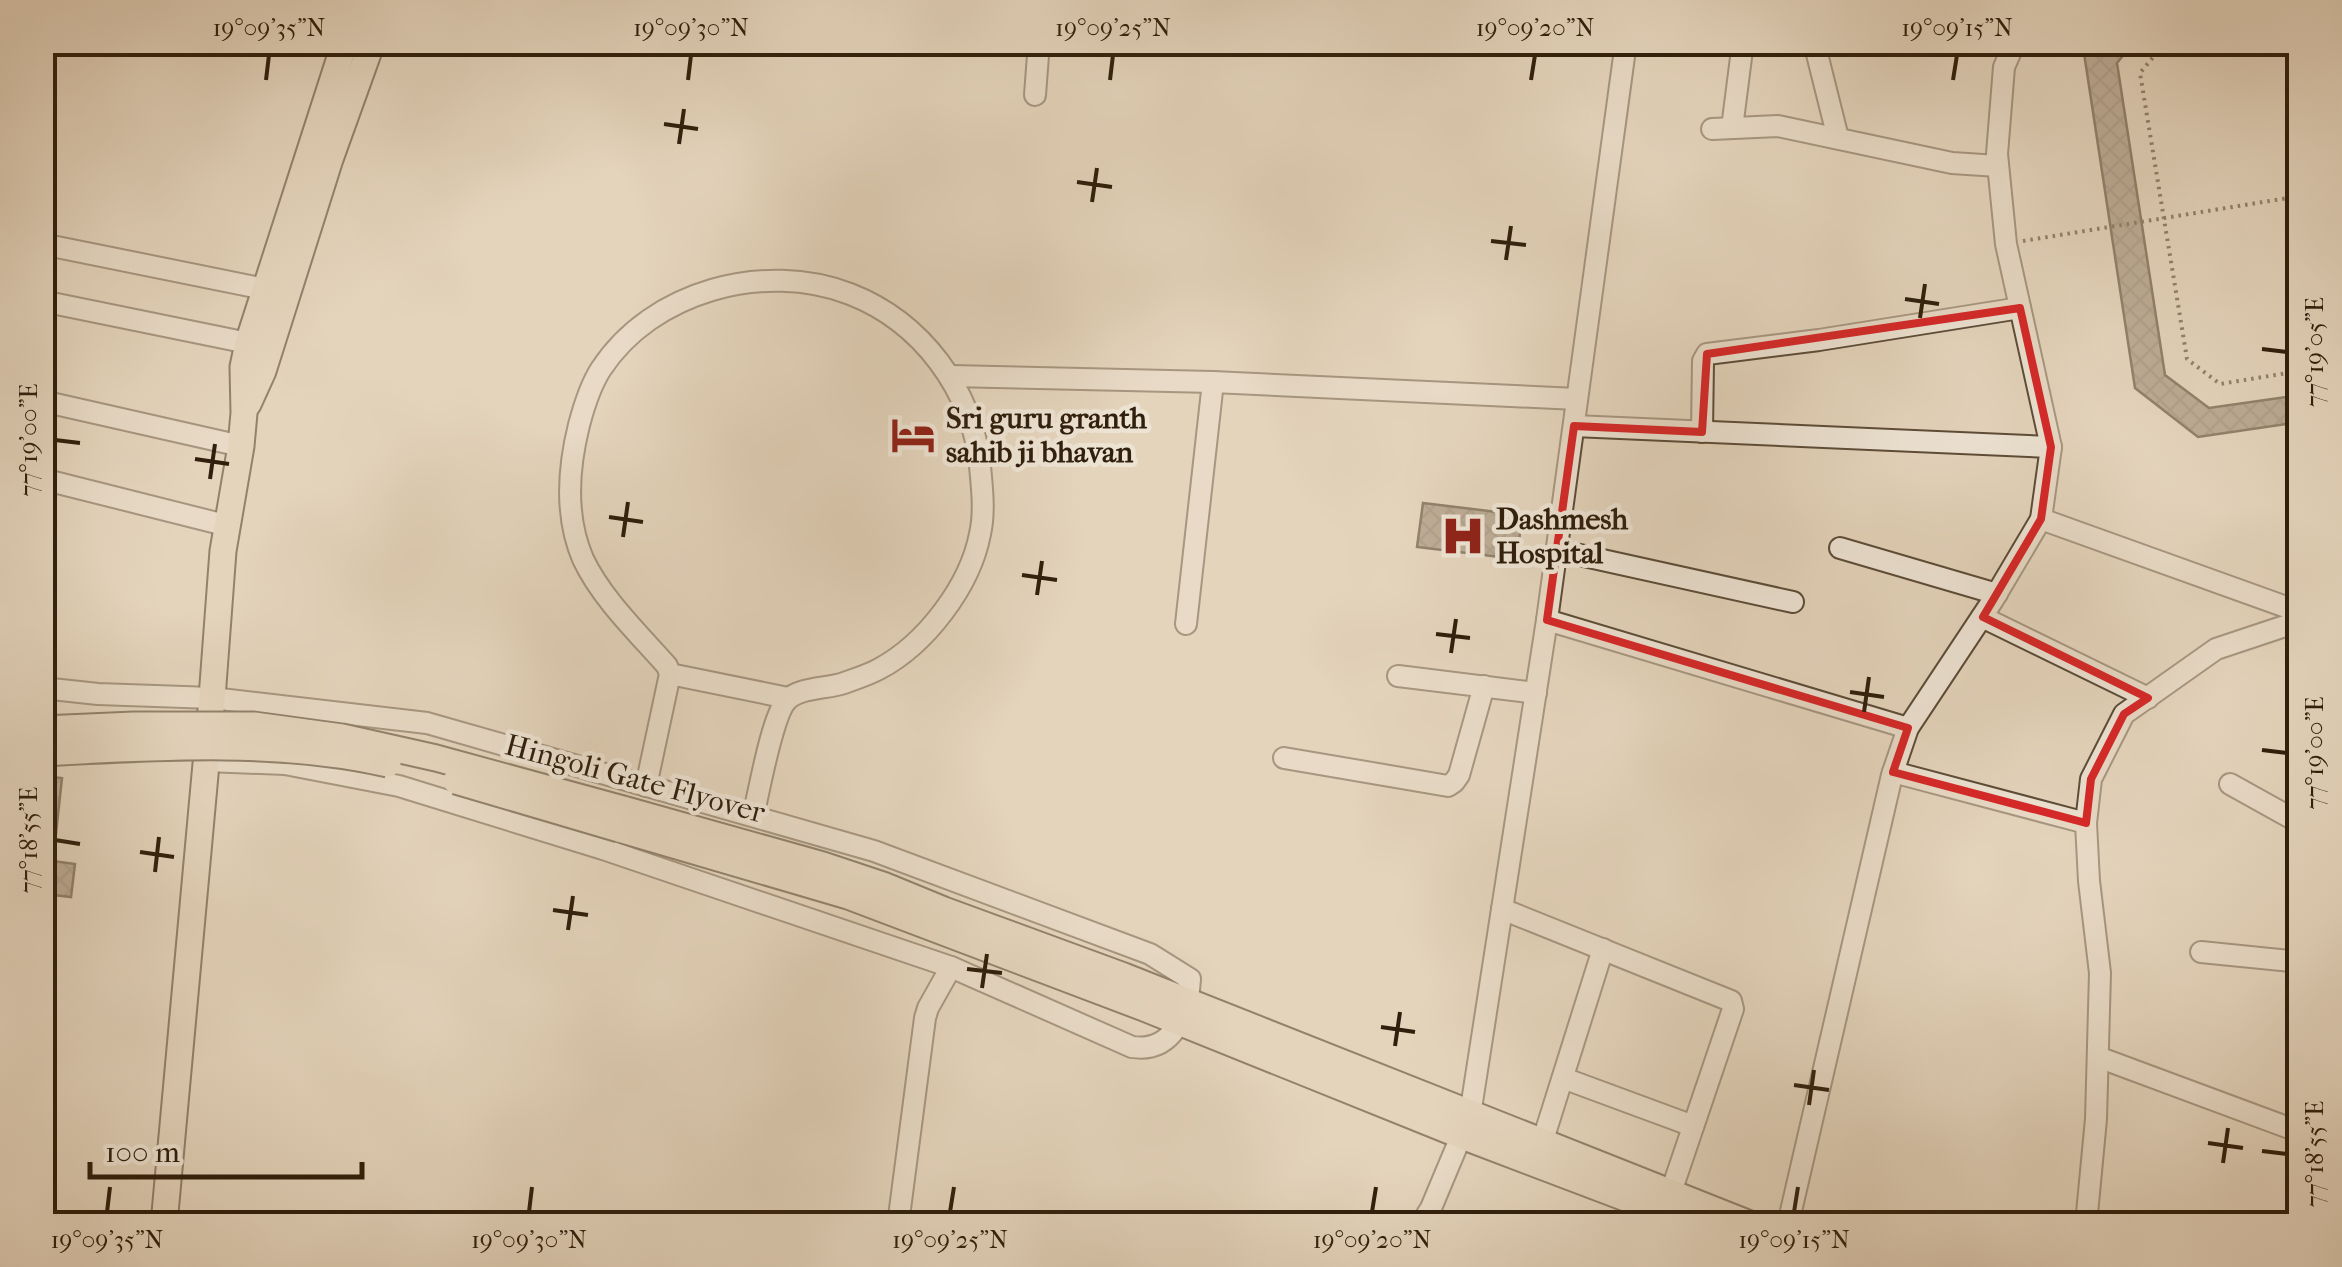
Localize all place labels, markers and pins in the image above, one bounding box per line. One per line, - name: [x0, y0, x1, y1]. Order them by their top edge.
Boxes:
- place label: Sri guru granth sahib ji bhavan: [946, 401, 1148, 470]
- hotel icon: Sri guru granth sahib ji bhavan: [889, 411, 937, 459]
- place label: Dashmesh Hospital: [1496, 502, 1629, 571]
- hospital icon: Dashmesh Hospital: [1439, 512, 1487, 560]

